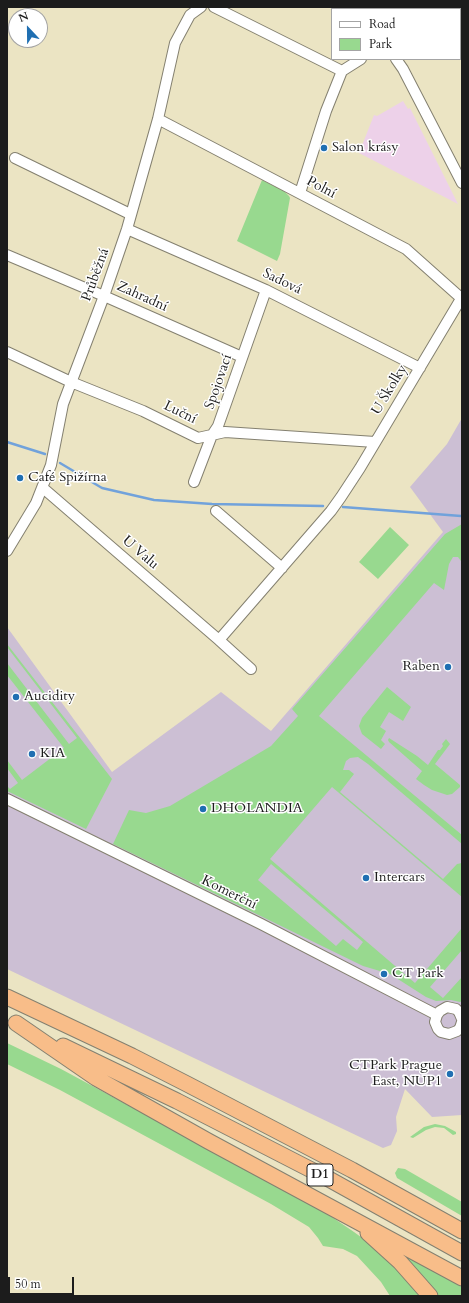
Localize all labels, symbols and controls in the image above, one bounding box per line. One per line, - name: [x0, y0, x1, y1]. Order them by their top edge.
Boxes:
- north arrow: [8, 8, 48, 48]
- legend: [331, 8, 461, 60]
- text: N: [16, 9, 31, 26]
- text: Road: [369, 16, 395, 32]
- text: Park: [369, 36, 392, 52]
- place label: Salon krásy: [332, 140, 399, 156]
- marker: Salon krásy: [319, 143, 329, 153]
- street label: Polní: [303, 173, 339, 203]
- street label: Průběžná: [79, 246, 113, 304]
- street label: Sadová: [260, 265, 304, 299]
- street label: Zahradní: [114, 278, 170, 316]
- street label: Spojovací: [202, 352, 236, 412]
- street label: U Školky: [368, 362, 412, 418]
- street label: Luční: [161, 398, 199, 428]
- place label: Café Spižírna: [28, 470, 107, 486]
- marker: Café Spižírna: [15, 473, 25, 483]
- street label: U Valu: [118, 533, 162, 573]
- place label: Raben: [402, 659, 440, 675]
- marker: Raben: [443, 662, 453, 672]
- place label: Aucidity: [24, 689, 75, 705]
- marker: Aucidity: [11, 692, 21, 702]
- place label: KIA: [40, 746, 65, 762]
- marker: KIA: [27, 749, 37, 759]
- place label: DHOLANDIA: [211, 801, 303, 817]
- marker: DHOLANDIA: [198, 804, 208, 814]
- place label: Intercars: [374, 870, 425, 886]
- street label: Komerční: [199, 872, 259, 914]
- marker: Intercars: [361, 873, 371, 883]
- place label: CT Park: [392, 966, 444, 982]
- marker: CT Park: [379, 969, 389, 979]
- place label: CTPark Prague East, NUP1: [349, 1058, 442, 1090]
- marker: CTPark Prague East, NUP1: [445, 1069, 455, 1079]
- road number: D1: [307, 1164, 333, 1186]
- scale bar: [10, 1269, 76, 1295]
- text: 50 m: [15, 1276, 41, 1292]

